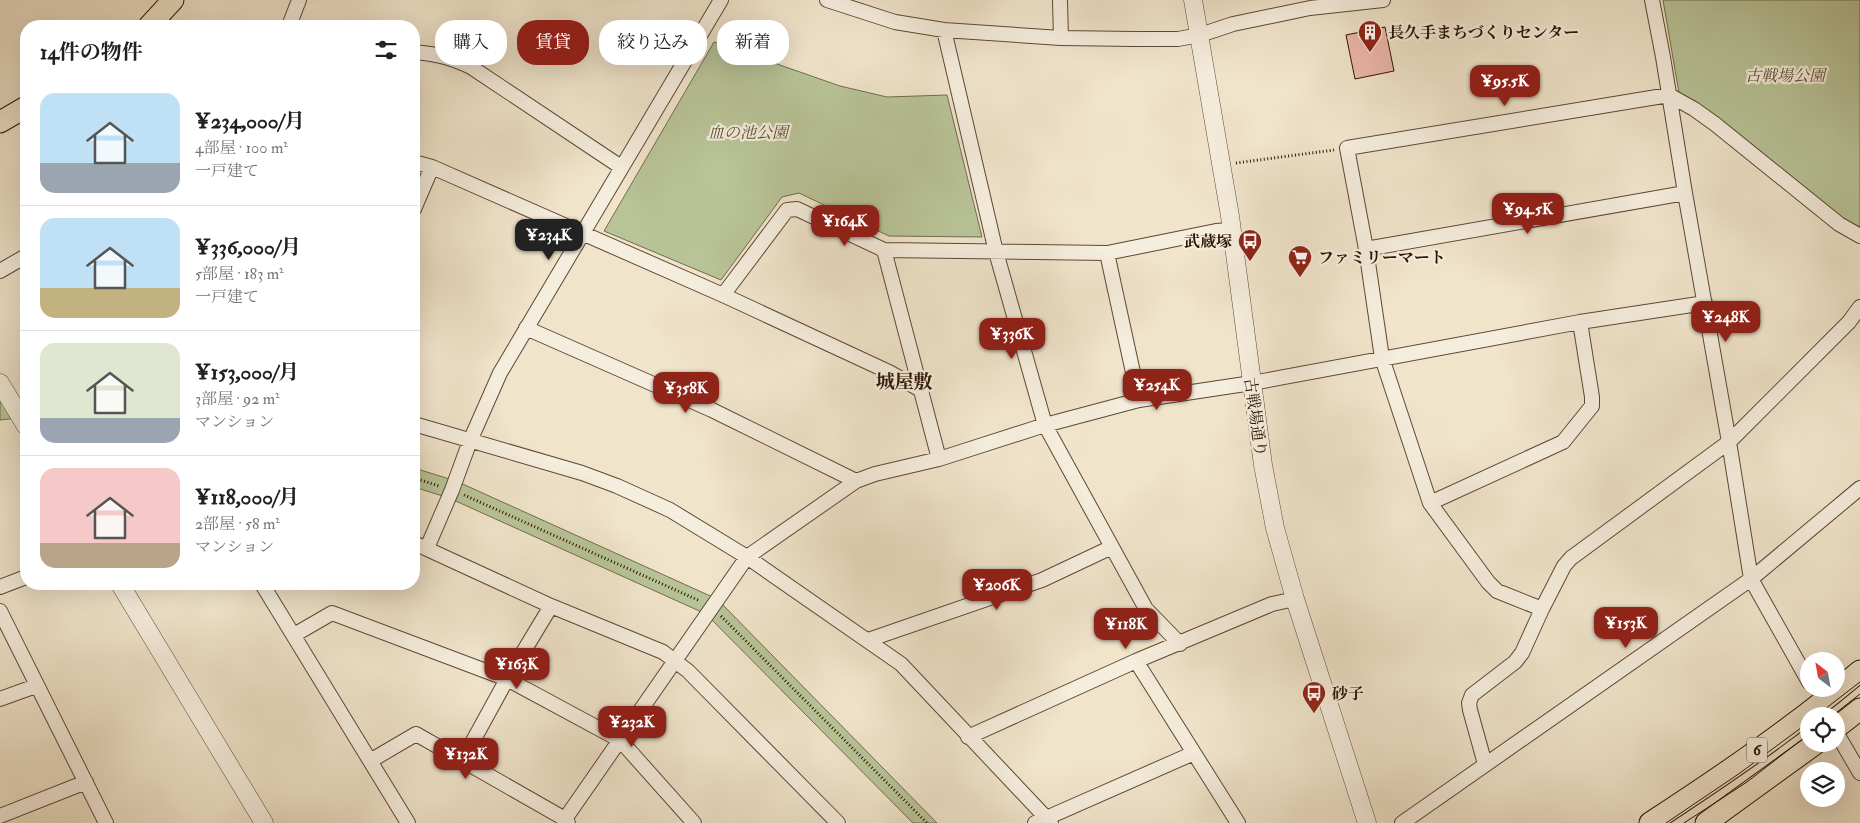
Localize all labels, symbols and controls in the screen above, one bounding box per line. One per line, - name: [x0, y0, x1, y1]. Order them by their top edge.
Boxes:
- building icon: 長久手まちづくりセンター: [1357, 19, 1383, 53]
- chip: 購入: [435, 20, 507, 65]
- chip: 賃貸: [517, 20, 589, 65]
- chip: 絞り込み: [599, 20, 707, 65]
- chip: 新着: [717, 20, 789, 65]
- place label: 長久手まちづくりセンター: [1388, 23, 1579, 43]
- icon: filters: [372, 36, 400, 64]
- text: 14件の物件: [40, 39, 143, 66]
- pin: ¥95.5K: [1464, 64, 1546, 107]
- park label: 古戦場公園: [1745, 66, 1828, 86]
- text: ¥95.5K: [1481, 71, 1529, 91]
- text: ¥234,000/月: [195, 108, 305, 135]
- icon: home: [80, 113, 140, 173]
- park label: 血の池公園: [708, 123, 791, 143]
- text: 4部屋 · 100 m²: [195, 138, 288, 158]
- text: 一戸建て: [195, 161, 259, 181]
- pin: ¥94.5K: [1487, 192, 1569, 235]
- text: ¥94.5K: [1503, 199, 1553, 219]
- pin: ¥164K: [810, 204, 880, 247]
- text: ¥164K: [822, 211, 868, 231]
- pin: ¥234K: [514, 218, 584, 261]
- text: ¥234K: [526, 225, 572, 245]
- bus stop icon: 武蔵塚: [1237, 228, 1263, 262]
- place label: 武蔵塚: [1184, 232, 1232, 252]
- text: ¥336,000/月: [195, 234, 301, 261]
- icon: home: [80, 238, 140, 298]
- supermarket icon: ファミリーマート: [1287, 244, 1313, 278]
- place label: ファミリーマート: [1318, 248, 1446, 268]
- text: 5部屋 · 183 m²: [195, 264, 284, 284]
- text: 一戸建て: [195, 287, 259, 307]
- pin: ¥248K: [1691, 300, 1761, 343]
- text: ¥248K: [1702, 307, 1750, 327]
- pin: ¥336K: [977, 318, 1047, 360]
- text: ¥336K: [990, 324, 1034, 344]
- text: ¥153,000/月: [195, 359, 299, 386]
- icon: home: [80, 363, 140, 423]
- pin: ¥254K: [1122, 368, 1192, 411]
- district label: 城屋敷: [875, 370, 933, 394]
- pin: ¥358K: [651, 372, 721, 414]
- text: ¥254K: [1134, 375, 1180, 395]
- street label: 古戦場通り: [1240, 376, 1270, 458]
- text: ¥358K: [664, 378, 708, 398]
- text: 3部屋 · 92 m²: [195, 389, 280, 409]
- text: マンション: [195, 412, 274, 432]
- text: ¥118,000/月: [195, 484, 299, 511]
- icon: home: [80, 488, 140, 548]
- text: 2部屋 · 58 m²: [195, 514, 280, 534]
- text: マンション: [195, 537, 274, 557]
- pin: ¥206K: [962, 568, 1032, 611]
- text: ¥206K: [973, 575, 1021, 595]
- pin: ¥153K: [1591, 606, 1661, 649]
- pin: ¥118K: [1091, 608, 1161, 650]
- text: ¥153K: [1605, 613, 1647, 633]
- text: ¥118K: [1105, 614, 1147, 634]
- pin: ¥163K: [482, 648, 552, 690]
- north arrow: [1800, 652, 1845, 698]
- map controls: [1800, 652, 1845, 807]
- text: ¥163K: [495, 654, 539, 674]
- bus stop icon: 砂子: [1301, 680, 1327, 714]
- place label: 砂子: [1332, 684, 1364, 704]
- pin: ¥232K: [597, 706, 667, 748]
- button: locate: [1800, 707, 1845, 752]
- text: ¥232K: [609, 712, 655, 732]
- pin: ¥132K: [431, 738, 501, 780]
- road number: 6: [1747, 738, 1767, 762]
- text: ¥132K: [444, 744, 488, 764]
- button: layers: [1800, 762, 1845, 807]

